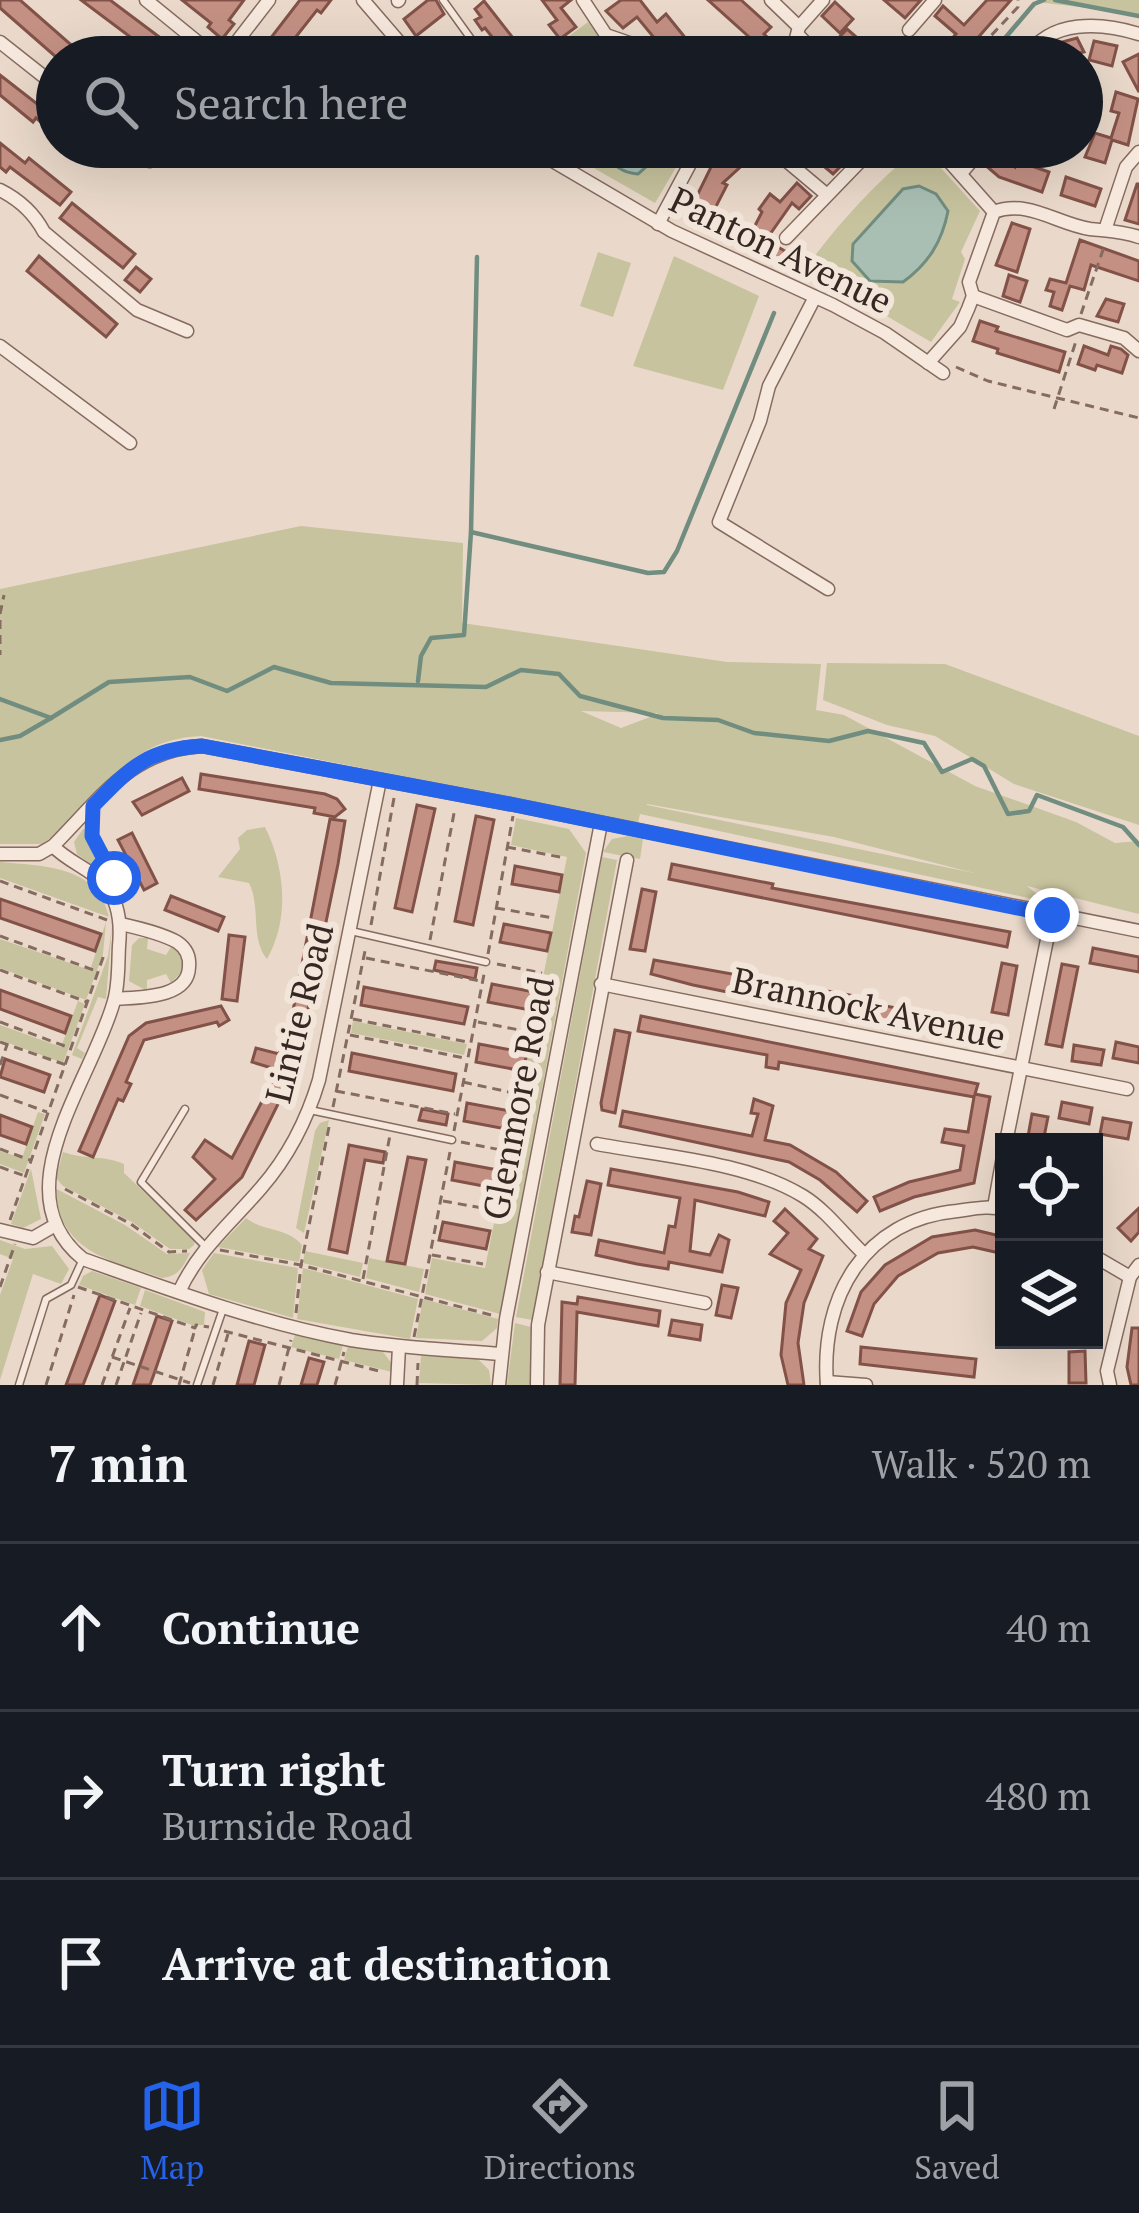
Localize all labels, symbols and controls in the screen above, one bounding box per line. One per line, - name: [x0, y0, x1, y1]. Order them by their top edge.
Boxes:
- search box: [36, 36, 1103, 168]
- icon: search: [78, 69, 144, 135]
- text: Search here: [174, 72, 408, 132]
- street label: Panton Avenue: [662, 175, 900, 324]
- route start: [87, 851, 141, 905]
- route end: [1025, 888, 1079, 942]
- street label: Lintie Road: [254, 918, 343, 1108]
- street label: Brannock Avenue: [728, 956, 1010, 1059]
- street label: Glenmore Road: [471, 972, 564, 1224]
- map controls: [995, 1133, 1103, 1349]
- button: locate: [995, 1133, 1103, 1241]
- button: layers: [995, 1241, 1103, 1349]
- text: 7 min: [48, 1429, 188, 1497]
- text: Walk · 520 m: [872, 1437, 1091, 1489]
- icon: ahead: [48, 1594, 114, 1660]
- text: Continue: [162, 1597, 360, 1657]
- text: 40 m: [1006, 1601, 1091, 1653]
- text: Turn right: [162, 1739, 386, 1799]
- icon: right: [48, 1762, 114, 1828]
- text: 480 m: [986, 1769, 1091, 1821]
- text: Burnside Road: [162, 1799, 413, 1851]
- icon: arrive: [48, 1930, 114, 1996]
- text: Arrive at destination: [162, 1933, 611, 1993]
- tab: Map: [139, 2073, 205, 2188]
- tab: Directions: [484, 2073, 636, 2188]
- tab: Saved: [914, 2073, 1000, 2188]

